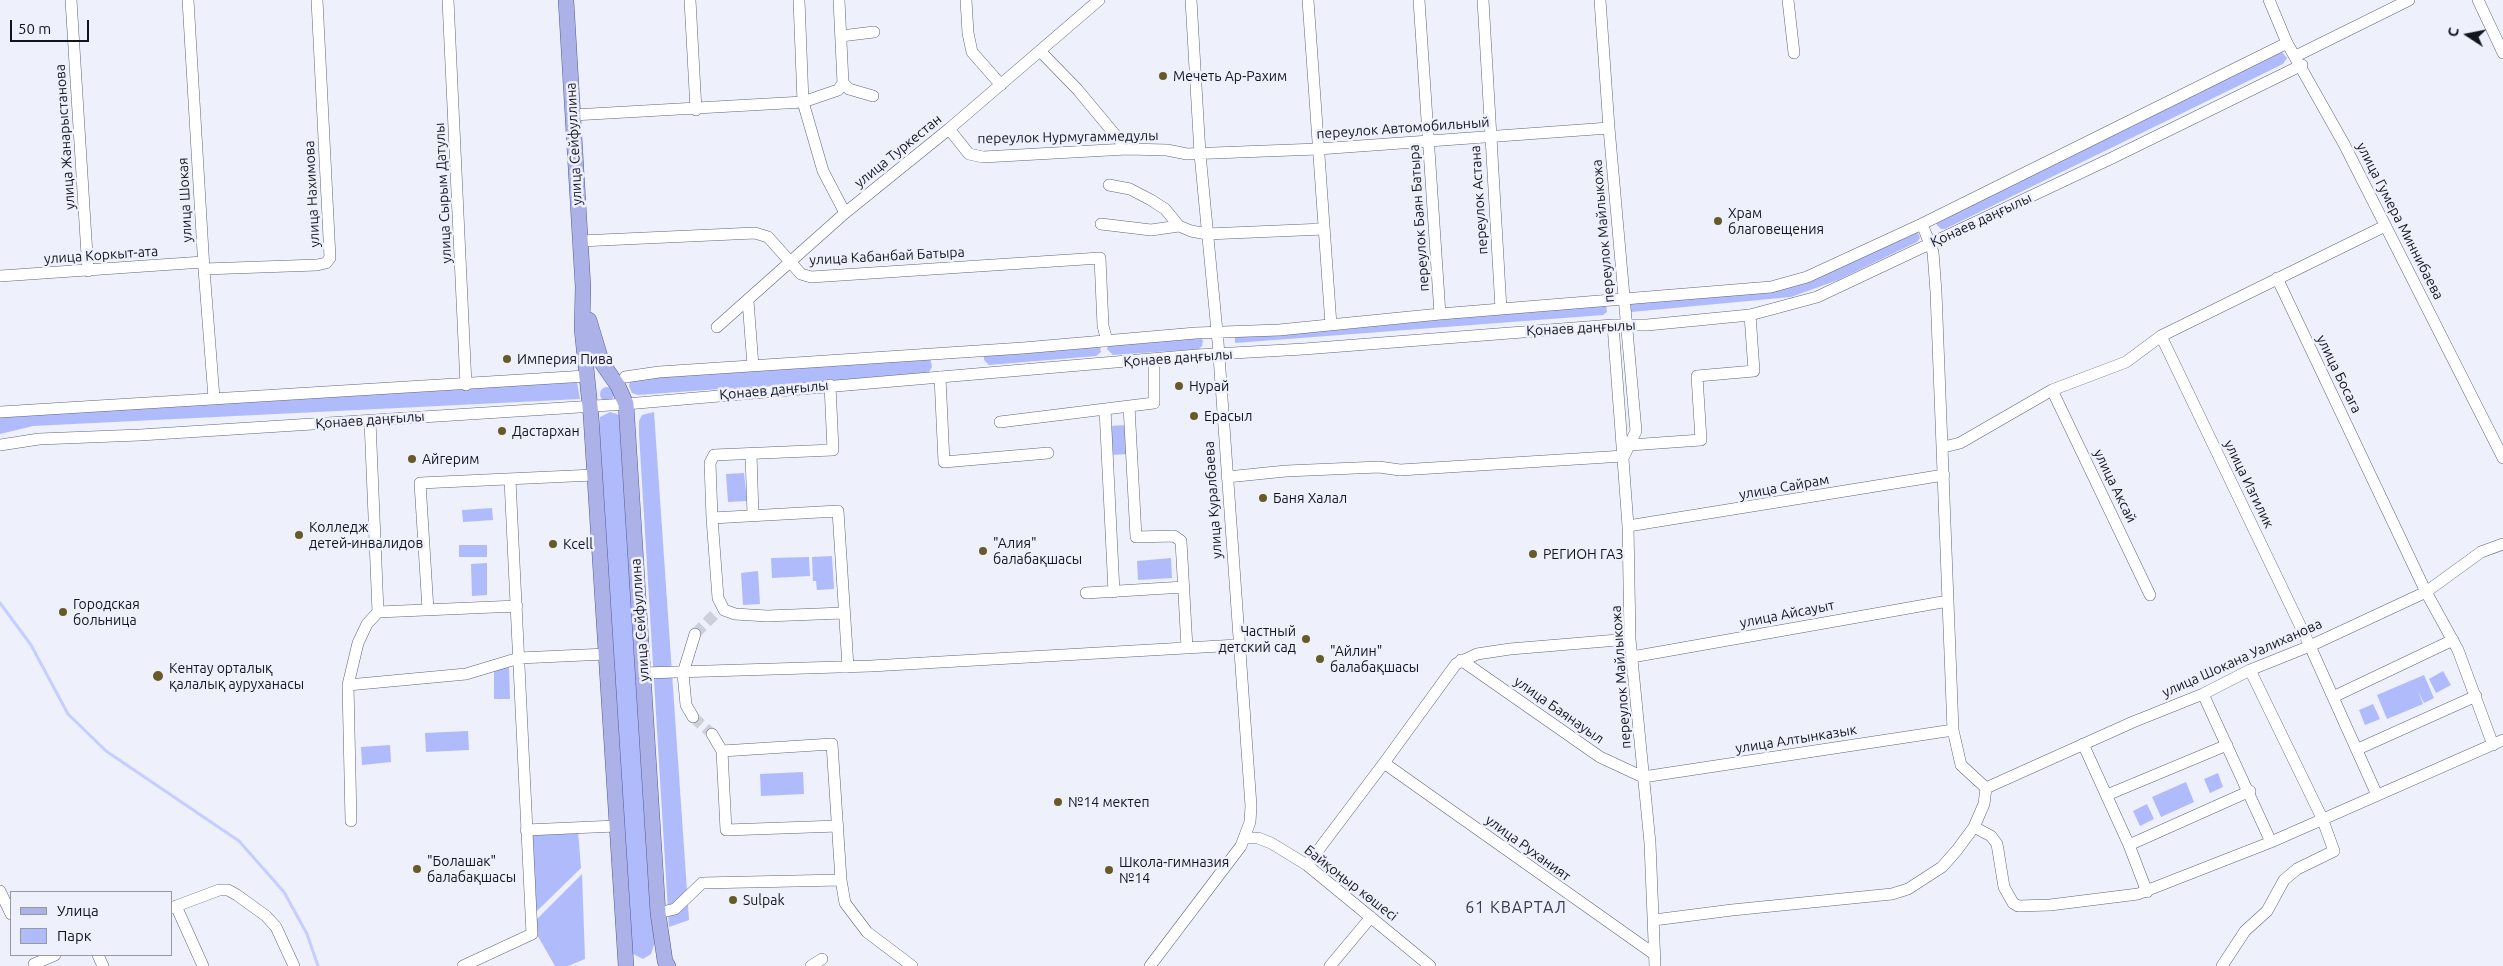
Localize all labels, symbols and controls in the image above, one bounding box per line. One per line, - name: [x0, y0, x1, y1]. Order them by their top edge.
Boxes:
- scale bar: [12, 10, 91, 42]
- north arrow: [2443, 10, 2493, 60]
- text: 50 m: [18, 20, 51, 37]
- text: С: [2445, 26, 2462, 38]
- street label: улица Жанарыстанова: [52, 64, 78, 210]
- place label: Мечеть Ар-Рахим: [1173, 68, 1287, 84]
- marker: Мечеть Ар-Рахим: [1157, 70, 1169, 82]
- street label: улица Сейфуллина: [562, 82, 586, 206]
- street label: улица Туркестан: [851, 111, 945, 191]
- street label: переулок Автомобильный: [1316, 114, 1490, 142]
- street label: улица Сырым Датулы: [431, 122, 455, 264]
- street label: переулок Нурмугаммедулы: [977, 127, 1159, 147]
- street label: улица Нахимова: [301, 140, 323, 248]
- street label: улица Гумера Миннибаева: [2353, 140, 2447, 302]
- street label: переулок Баян Батыра: [1405, 144, 1433, 292]
- street label: переулок Астана: [1467, 145, 1491, 255]
- street label: улица Шокая: [174, 157, 196, 243]
- street label: переулок Майлыкожа: [1588, 159, 1618, 303]
- street label: Қонаев даңғылы: [1928, 189, 2034, 251]
- place label: Храм благовещения: [1728, 205, 1824, 238]
- marker: Храм благовещения: [1712, 215, 1724, 227]
- street label: улица Коркыт-ата: [43, 243, 159, 267]
- street label: улица Кабанбай Батыра: [809, 244, 965, 268]
- street label: Қонаев даңғылы: [1526, 317, 1636, 339]
- street label: улица Босага: [2313, 332, 2365, 416]
- street label: Қонаев даңғылы: [1123, 346, 1233, 370]
- place label: Империя Пива: [517, 351, 613, 367]
- marker: Империя Пива: [501, 353, 513, 365]
- street label: Қонаев даңғылы: [719, 377, 829, 403]
- place label: Нурай: [1189, 378, 1229, 394]
- marker: Нурай: [1173, 380, 1185, 392]
- street label: Қонаев даңғылы: [315, 408, 425, 432]
- place label: Ерасыл: [1204, 408, 1252, 424]
- marker: Ерасыл: [1188, 410, 1200, 422]
- place label: Дастархан: [512, 423, 580, 439]
- marker: Дастархан: [496, 425, 508, 437]
- street label: улица Изгилик: [2220, 437, 2278, 531]
- street label: улица Куралбаева: [1201, 441, 1225, 559]
- street label: улица Аксай: [2090, 447, 2140, 525]
- place label: Айгерим: [422, 451, 479, 467]
- marker: Айгерим: [406, 453, 418, 465]
- street label: улица Сайрам: [1738, 471, 1830, 503]
- place label: Баня Халал: [1273, 490, 1347, 506]
- marker: Баня Халал: [1257, 492, 1269, 504]
- place label: Колледж детей-инвалидов: [309, 519, 423, 552]
- marker: Колледж детей-инвалидов: [293, 529, 305, 541]
- place label: "Алия" балабақшасы: [993, 535, 1082, 568]
- place label: Kcell: [563, 536, 593, 552]
- marker: Kcell: [547, 538, 559, 550]
- marker: "Алия" балабақшасы: [977, 545, 989, 557]
- place label: РЕГИОН ГАЗ: [1543, 546, 1623, 562]
- marker: РЕГИОН ГАЗ: [1527, 548, 1539, 560]
- street label: улица Сейфуллина: [627, 558, 653, 682]
- place label: Городская больница: [73, 596, 140, 628]
- street label: улица Айсауыт: [1738, 597, 1836, 631]
- street label: переулок Майлыкожа: [1608, 605, 1634, 749]
- marker: Городская больница: [57, 606, 69, 618]
- street label: улица Шокана Уалиханова: [2159, 615, 2325, 701]
- place label: Частный детский сад: [1218, 623, 1296, 656]
- marker: Частный детский сад: [1300, 633, 1312, 645]
- place label: "Айлин" балабақшасы: [1330, 643, 1419, 676]
- marker: "Айлин" балабақшасы: [1314, 653, 1326, 665]
- place label: Кентау орталық қалалық ауруханасы: [169, 660, 304, 692]
- marker: Кентау орталық қалалық ауруханасы: [151, 669, 165, 683]
- street label: улица Баянауыл: [1511, 673, 1607, 747]
- street label: улица Алтынказык: [1734, 721, 1858, 757]
- place label: №14 мектеп: [1068, 794, 1150, 810]
- marker: №14 мектеп: [1052, 796, 1064, 808]
- street label: улица Руханият: [1482, 811, 1574, 885]
- street label: Байқоңыр көшесі: [1301, 841, 1401, 925]
- place label: "Болашак" балабақшасы: [427, 853, 516, 886]
- place label: Школа-гимназия №14: [1119, 854, 1229, 886]
- marker: "Болашак" балабақшасы: [411, 863, 423, 875]
- marker: Школа-гимназия №14: [1103, 864, 1115, 876]
- legend: [10, 891, 172, 956]
- place label: Sulpak: [743, 892, 784, 908]
- marker: Sulpak: [727, 894, 739, 906]
- district label: 61 КВАРТАЛ: [1464, 898, 1568, 918]
- text: Улица: [57, 902, 99, 919]
- text: Парк: [57, 927, 92, 944]

